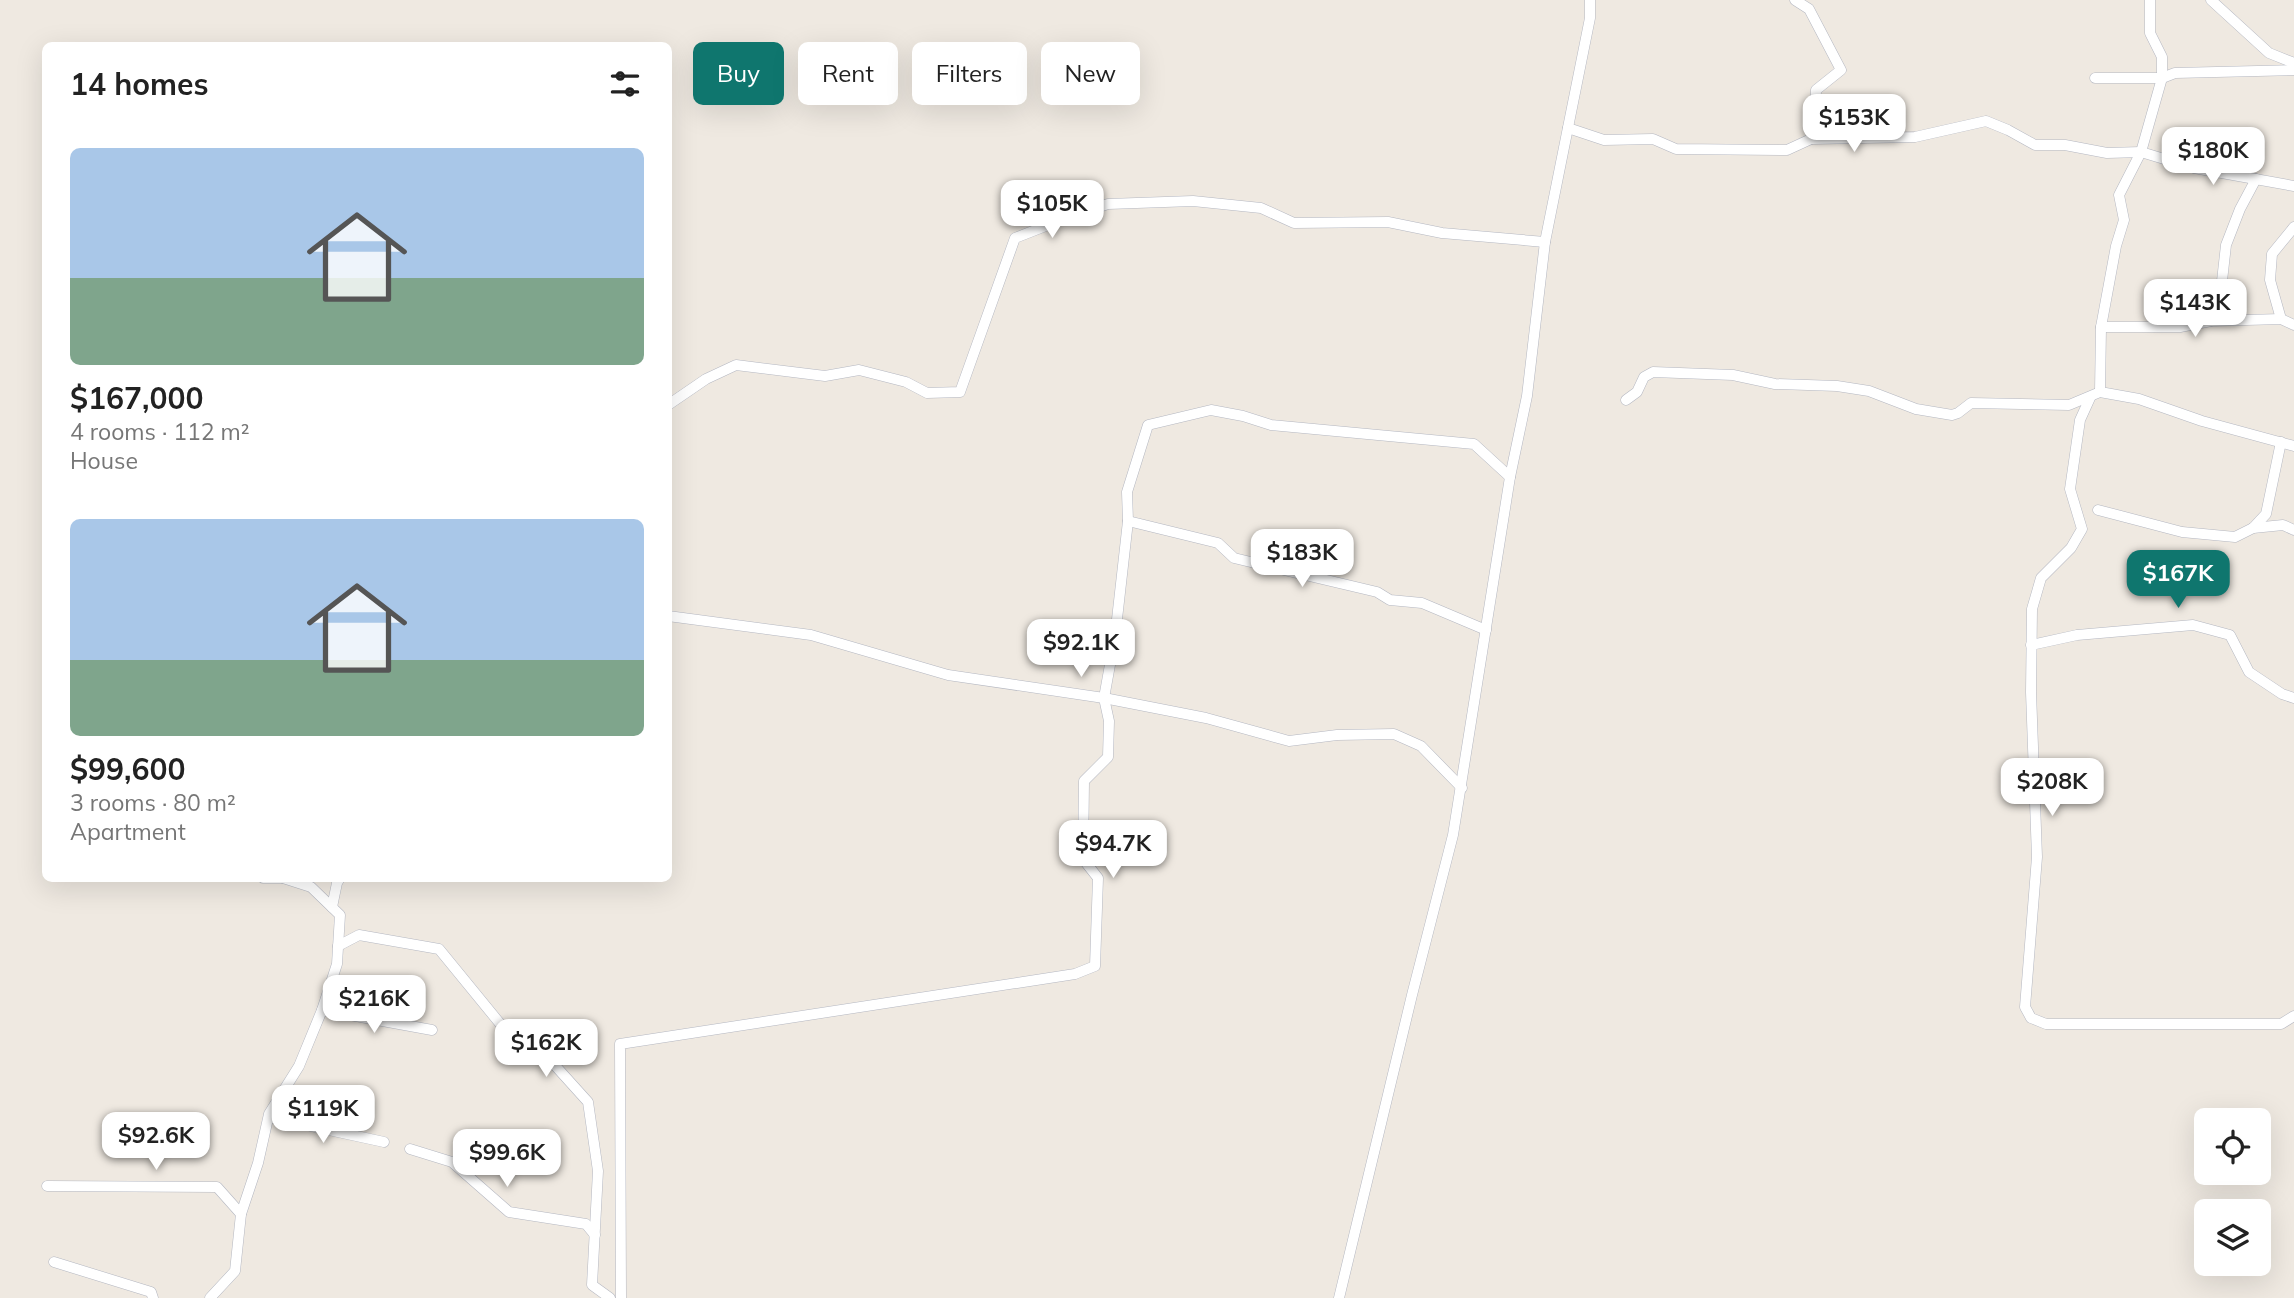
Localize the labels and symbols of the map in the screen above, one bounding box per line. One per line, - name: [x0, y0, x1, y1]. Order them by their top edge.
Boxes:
- pin: $153K: [1805, 94, 1903, 154]
- pin: $180K: [2164, 128, 2262, 187]
- pin: $105K: [1003, 180, 1101, 240]
- pin: $143K: [2146, 280, 2244, 339]
- pin: $183K: [1253, 530, 1351, 589]
- pin: $167K: [2129, 550, 2227, 610]
- pin: $92.1K: [1024, 620, 1138, 679]
- pin: $208K: [2003, 758, 2101, 818]
- pin: $94.7K: [1056, 820, 1170, 880]
- pin: $216K: [325, 976, 423, 1035]
- pin: $162K: [497, 1020, 595, 1079]
- pin: $119K: [274, 1086, 372, 1145]
- pin: $92.6K: [99, 1112, 213, 1172]
- pin: $99.6K: [450, 1130, 564, 1189]

